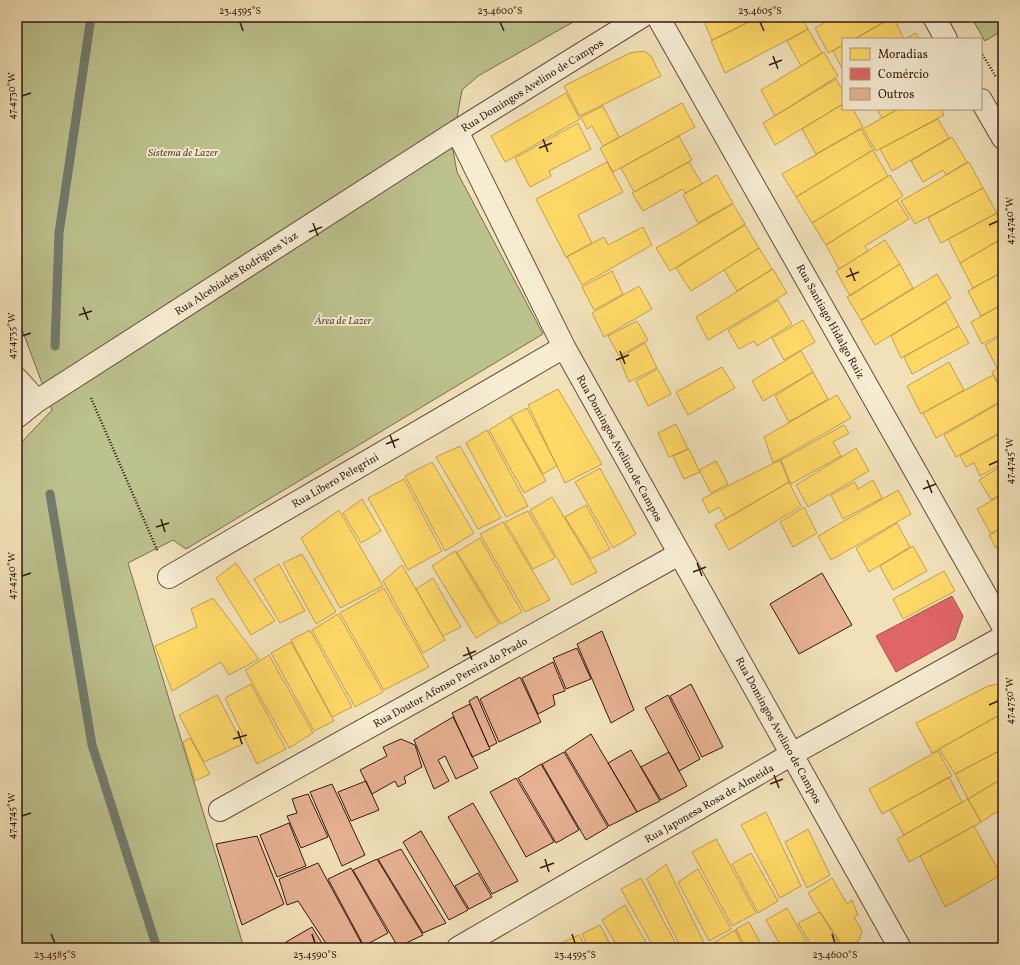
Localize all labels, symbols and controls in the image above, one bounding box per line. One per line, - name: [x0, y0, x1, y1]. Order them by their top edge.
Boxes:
- text: 23.4595°S: [219, 4, 261, 18]
- text: 23.4600°S: [478, 4, 522, 18]
- text: 23.4605°S: [738, 4, 782, 18]
- street label: Rua Domingos Avelino de Campos: [459, 36, 607, 136]
- legend: [842, 38, 982, 110]
- text: Moradias: [878, 47, 928, 63]
- text: Comércio: [878, 67, 929, 83]
- text: 47.4730°W: [5, 72, 19, 120]
- text: Outros: [878, 87, 914, 103]
- park label: Sistema de Lazer: [148, 146, 219, 161]
- text: 47.4740°W: [1003, 197, 1017, 245]
- street label: Rua Alcebíades Rodrigues Vaz: [172, 228, 302, 320]
- street label: Rua Santiago Hidalgo Ruiz: [792, 262, 868, 382]
- text: 47.4735°W: [5, 313, 19, 359]
- park label: Área de Lazer: [313, 314, 372, 329]
- street label: Rua Domingos Avelino de Campos: [572, 373, 665, 525]
- text: 47.4745°W: [1003, 438, 1017, 484]
- street label: Rua Líbero Pelegrini: [290, 450, 382, 512]
- text: 47.4740°W: [5, 552, 19, 600]
- street label: Rua Doutor Afonso Pereira do Prado: [371, 634, 531, 732]
- street label: Rua Domingos Avelino de Campos: [731, 655, 824, 807]
- text: 47.4750°W: [1003, 677, 1017, 725]
- street label: Rua Japonesa Rosa de Almeida: [642, 761, 778, 848]
- text: 47.4745°W: [5, 793, 19, 839]
- text: 23.4585°S: [34, 948, 76, 962]
- text: 23.4590°S: [293, 948, 337, 962]
- text: 23.4595°S: [554, 948, 596, 962]
- text: 23.4600°S: [813, 948, 857, 962]

